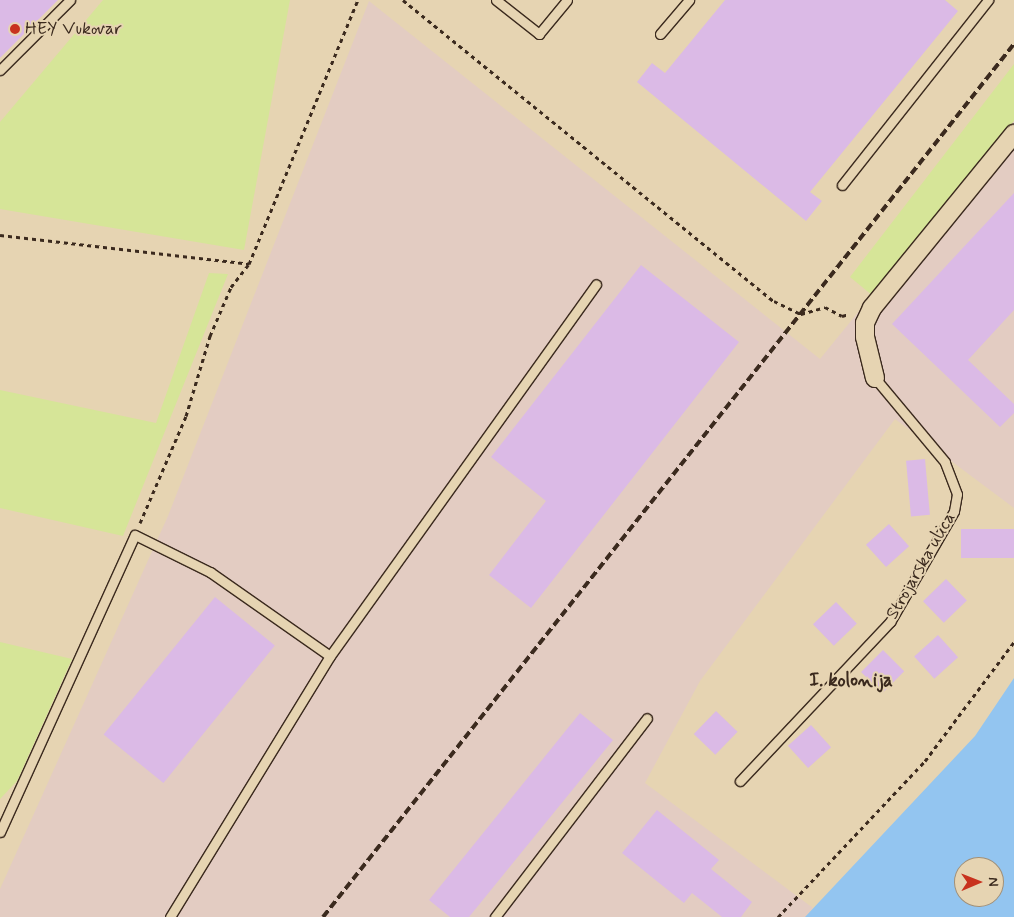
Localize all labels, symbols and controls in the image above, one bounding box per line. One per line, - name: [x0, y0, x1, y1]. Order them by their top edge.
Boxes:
- place label: HEY Vukovar: [25, 18, 123, 40]
- marker: HEY Vukovar: [9, 23, 21, 35]
- street label: Strojarska ulica: [882, 509, 960, 623]
- district label: I. kolonija: [809, 670, 893, 692]
- north arrow: [954, 857, 1004, 907]
- text: N: [984, 877, 1002, 887]

